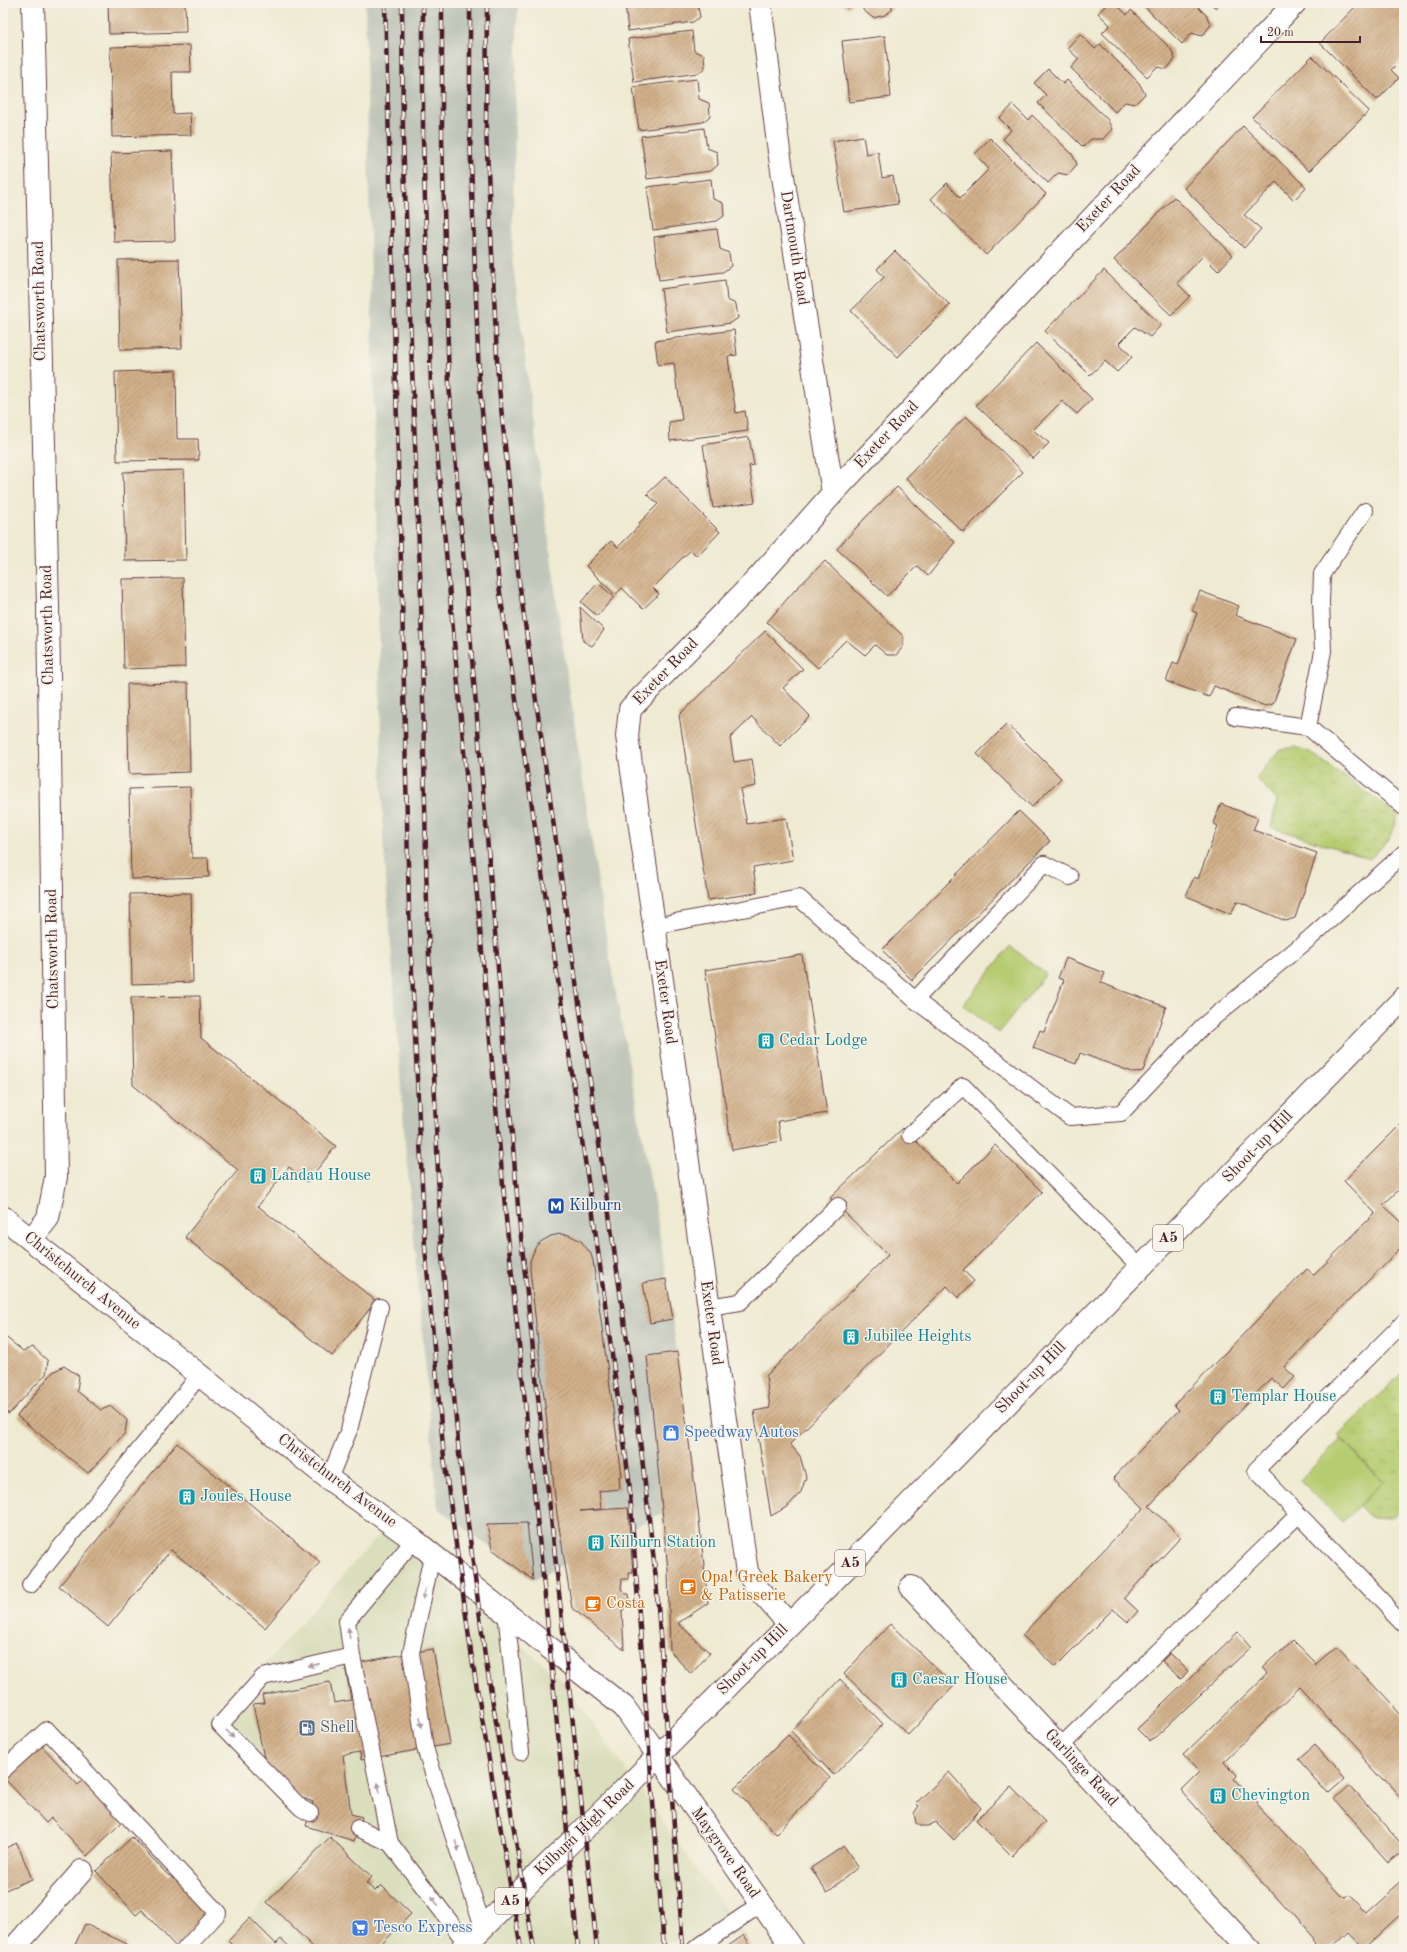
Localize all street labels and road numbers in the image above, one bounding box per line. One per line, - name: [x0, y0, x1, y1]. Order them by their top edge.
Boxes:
- street label: Exeter Road: [1074, 162, 1144, 236]
- street label: Dartmouth Road: [777, 189, 811, 307]
- street label: Chatsworth Road: [31, 241, 49, 361]
- street label: Exeter Road: [852, 398, 922, 472]
- street label: Chatsworth Road: [39, 565, 57, 685]
- street label: Exeter Road: [630, 636, 702, 708]
- street label: Chatsworth Road: [44, 889, 62, 1009]
- street label: Exeter Road: [651, 958, 679, 1046]
- street label: Shoot-up Hill: [1220, 1108, 1296, 1186]
- road number: A5: [1153, 1225, 1183, 1251]
- street label: Christchurch Avenue: [21, 1229, 143, 1333]
- street label: Exeter Road: [697, 1279, 725, 1367]
- street label: Shoot-up Hill: [993, 1339, 1069, 1417]
- street label: Christchurch Avenue: [274, 1431, 400, 1531]
- road number: A5: [835, 1550, 865, 1576]
- street label: Shoot-up Hill: [714, 1621, 792, 1699]
- street label: Garlinge Road: [1041, 1726, 1121, 1810]
- street label: Kilburn High Road: [532, 1777, 638, 1879]
- street label: Maygrove Road: [688, 1805, 762, 1901]
- road number: A5: [495, 1888, 525, 1914]

